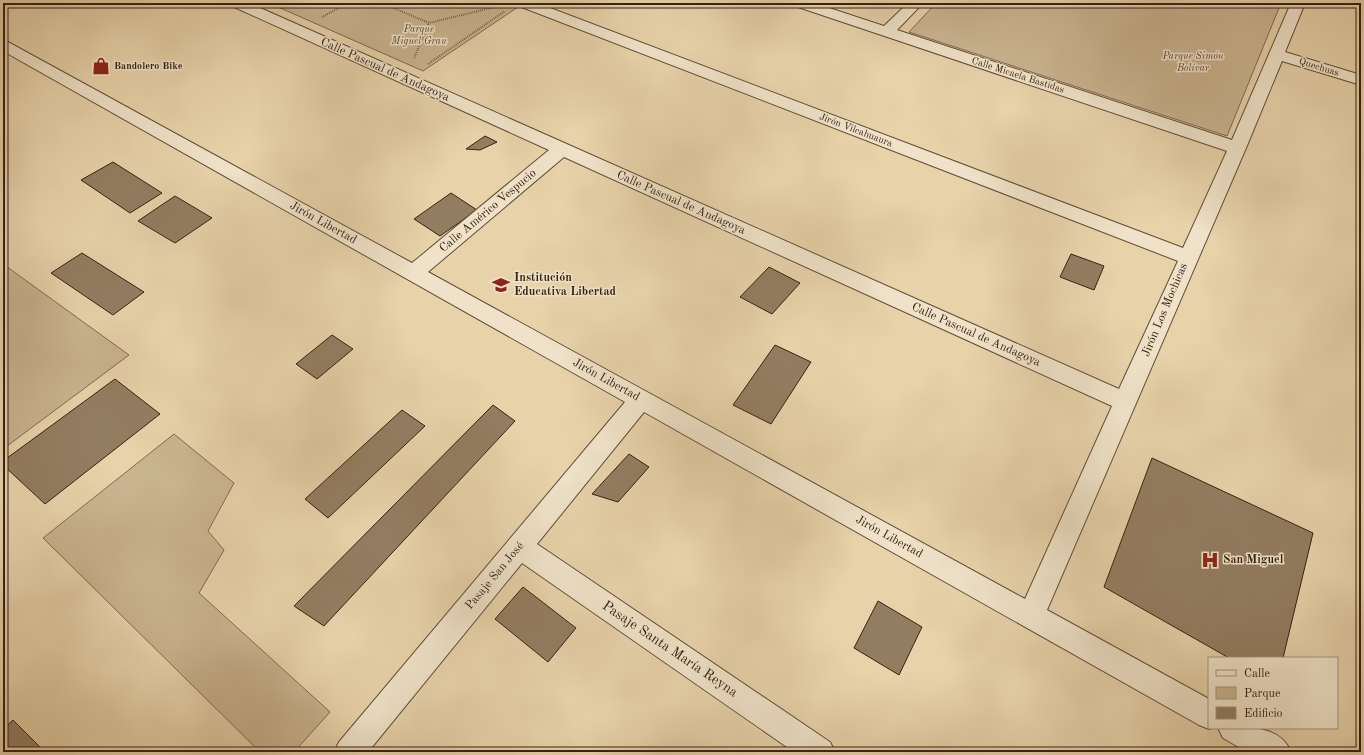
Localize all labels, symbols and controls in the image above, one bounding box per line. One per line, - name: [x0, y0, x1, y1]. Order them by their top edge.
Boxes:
- park label: Parque Miguel Grau: [390, 24, 447, 47]
- street label: Calle Pascual de Andagoya: [319, 36, 451, 104]
- park label: Parque Simón Bolívar: [1161, 51, 1224, 73]
- street label: Calle Micaela Bastidas: [970, 55, 1066, 95]
- shop icon: Bandolero Bike: [91, 56, 111, 76]
- street label: Quechuas: [1298, 56, 1340, 78]
- place label: Bandolero Bike: [114, 61, 183, 71]
- street label: Jirón Vilcahuaura: [818, 111, 894, 149]
- street label: Calle Américo Vespucio: [437, 167, 539, 255]
- street label: Calle Pascual de Andagoya: [615, 169, 747, 237]
- street label: Jirón Libertad: [287, 200, 359, 246]
- street label: Jirón Los Mochicas: [1140, 261, 1190, 359]
- place label: Institución Educativa Libertad: [514, 272, 617, 298]
- school or university icon: Institución Educativa Libertad: [491, 275, 511, 295]
- street label: Calle Pascual de Andagoya: [910, 301, 1042, 369]
- street label: Jirón Libertad: [570, 357, 642, 403]
- street label: Jirón Libertad: [853, 514, 925, 560]
- street label: Pasaje San José: [463, 540, 527, 612]
- hospital icon: San Miguel: [1200, 550, 1220, 570]
- place label: San Miguel: [1223, 554, 1284, 566]
- street label: Pasaje Santa María Reyna: [600, 598, 740, 700]
- legend: [1208, 657, 1338, 729]
- text: Calle: [1244, 668, 1270, 680]
- text: Parque: [1244, 688, 1281, 700]
- text: Edificio: [1244, 708, 1283, 720]

